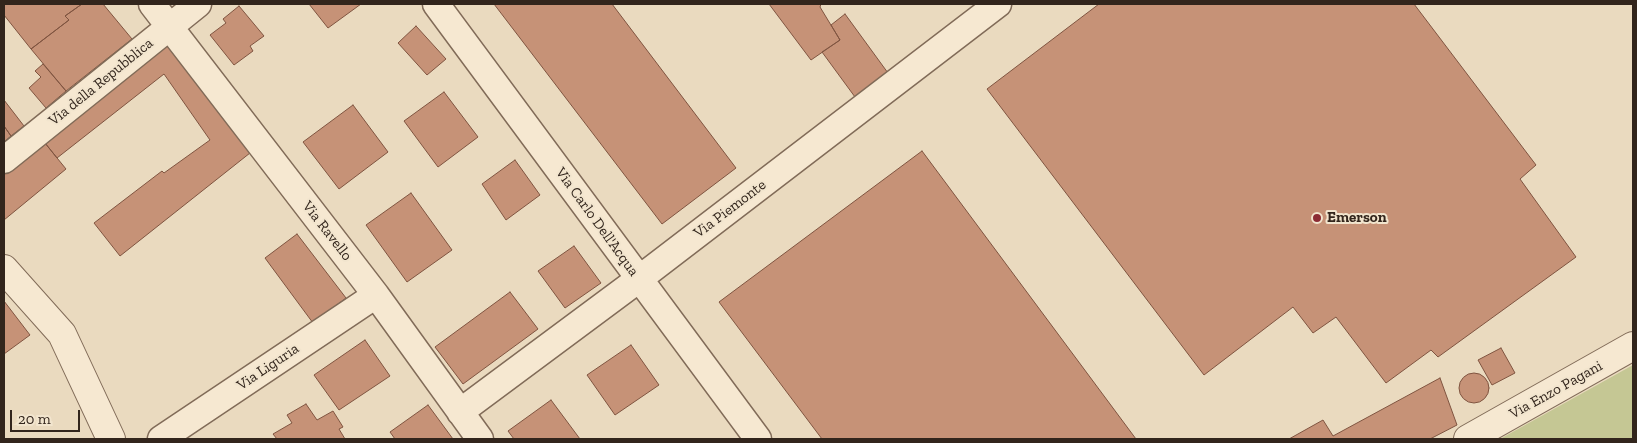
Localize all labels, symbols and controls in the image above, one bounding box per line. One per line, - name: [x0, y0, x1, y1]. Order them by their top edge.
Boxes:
- street label: Via della Repubblica: [45, 34, 157, 130]
- street label: Via Carlo Dell'Acqua: [552, 164, 642, 280]
- street label: Via Piemonte: [690, 176, 770, 242]
- street label: Via Ravello: [298, 198, 356, 264]
- place label: Emerson: [1327, 209, 1387, 227]
- marker: Emerson: [1311, 212, 1323, 224]
- street label: Via Liguria: [234, 340, 302, 394]
- street label: Via Enzo Pagani: [1506, 357, 1606, 423]
- scale bar: [12, 400, 82, 432]
- text: 20 m: [18, 410, 51, 428]

